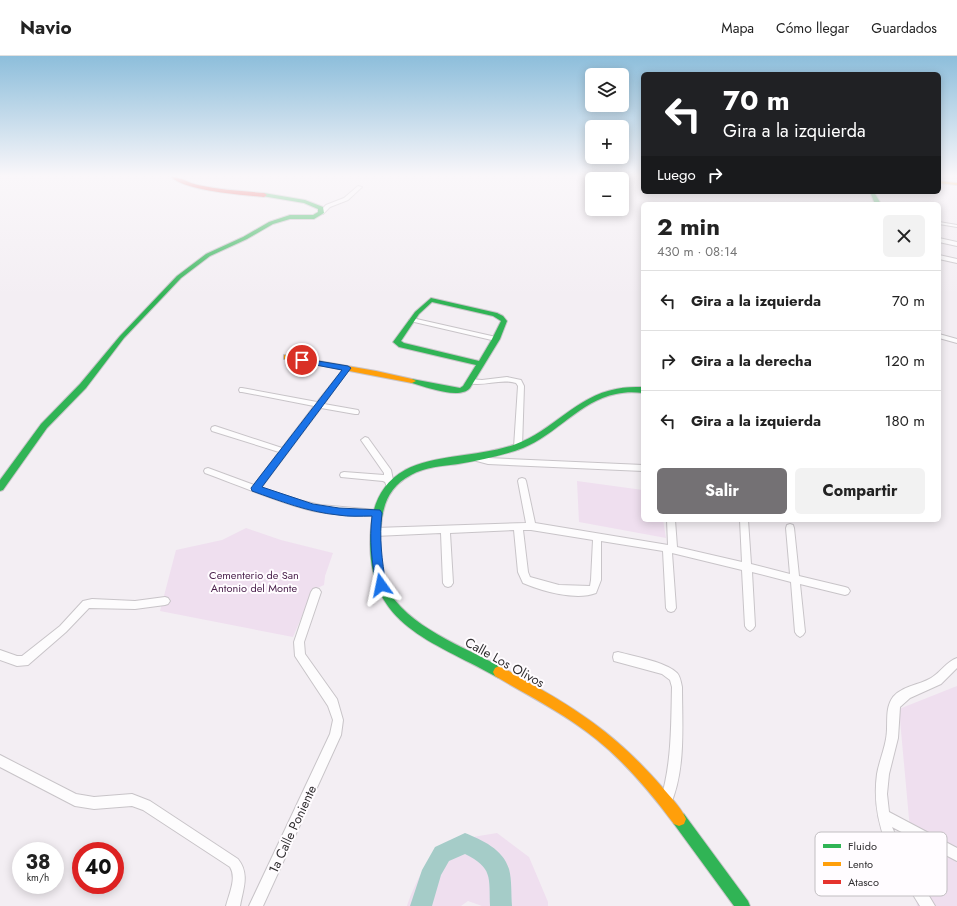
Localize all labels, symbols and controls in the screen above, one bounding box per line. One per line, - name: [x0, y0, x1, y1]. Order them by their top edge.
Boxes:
- text: Navio: [20, 14, 72, 41]
- text: Mapa: [721, 18, 754, 38]
- text: Cómo llegar: [776, 18, 849, 38]
- text: Guardados: [871, 18, 937, 38]
- map controls: [585, 68, 629, 216]
- button: layers: [585, 68, 629, 112]
- text: 70 m: [723, 80, 790, 121]
- icon: left: [657, 88, 709, 140]
- text: Gira a la izquierda: [723, 118, 866, 144]
- button: +: [585, 120, 629, 164]
- text: Luego: [657, 164, 696, 186]
- icon: right: [704, 164, 726, 186]
- button: −: [585, 172, 629, 216]
- text: 2 min: [657, 209, 720, 244]
- button: close: [883, 215, 925, 257]
- text: 430 m · 08:14: [657, 242, 737, 261]
- icon: left: [657, 290, 679, 312]
- text: Gira a la izquierda: [691, 290, 821, 312]
- text: 70 m: [892, 290, 925, 312]
- pin: [285, 343, 319, 377]
- icon: arrive: [291, 349, 313, 371]
- icon: right: [657, 350, 679, 372]
- text: Gira a la derecha: [691, 350, 812, 372]
- text: 120 m: [885, 350, 925, 372]
- icon: left: [657, 410, 679, 432]
- text: Gira a la izquierda: [691, 410, 821, 432]
- text: 180 m: [885, 410, 925, 432]
- button: Salir: [657, 468, 787, 514]
- button: Compartir: [795, 468, 925, 514]
- position arrow: [360, 564, 402, 606]
- park label: Cementerio de San Antonio del Monte: [209, 567, 299, 596]
- street label: Calle Los Olivos: [462, 633, 548, 692]
- street label: 1a Calle Poniente: [264, 782, 321, 876]
- legend: [815, 832, 947, 896]
- text: Fluido: [848, 838, 877, 854]
- speed limit sign: 40: [72, 842, 124, 894]
- text: 38: [26, 848, 50, 877]
- text: Lento: [848, 856, 873, 872]
- text: km/h: [27, 870, 49, 885]
- text: Atasco: [848, 874, 879, 890]

